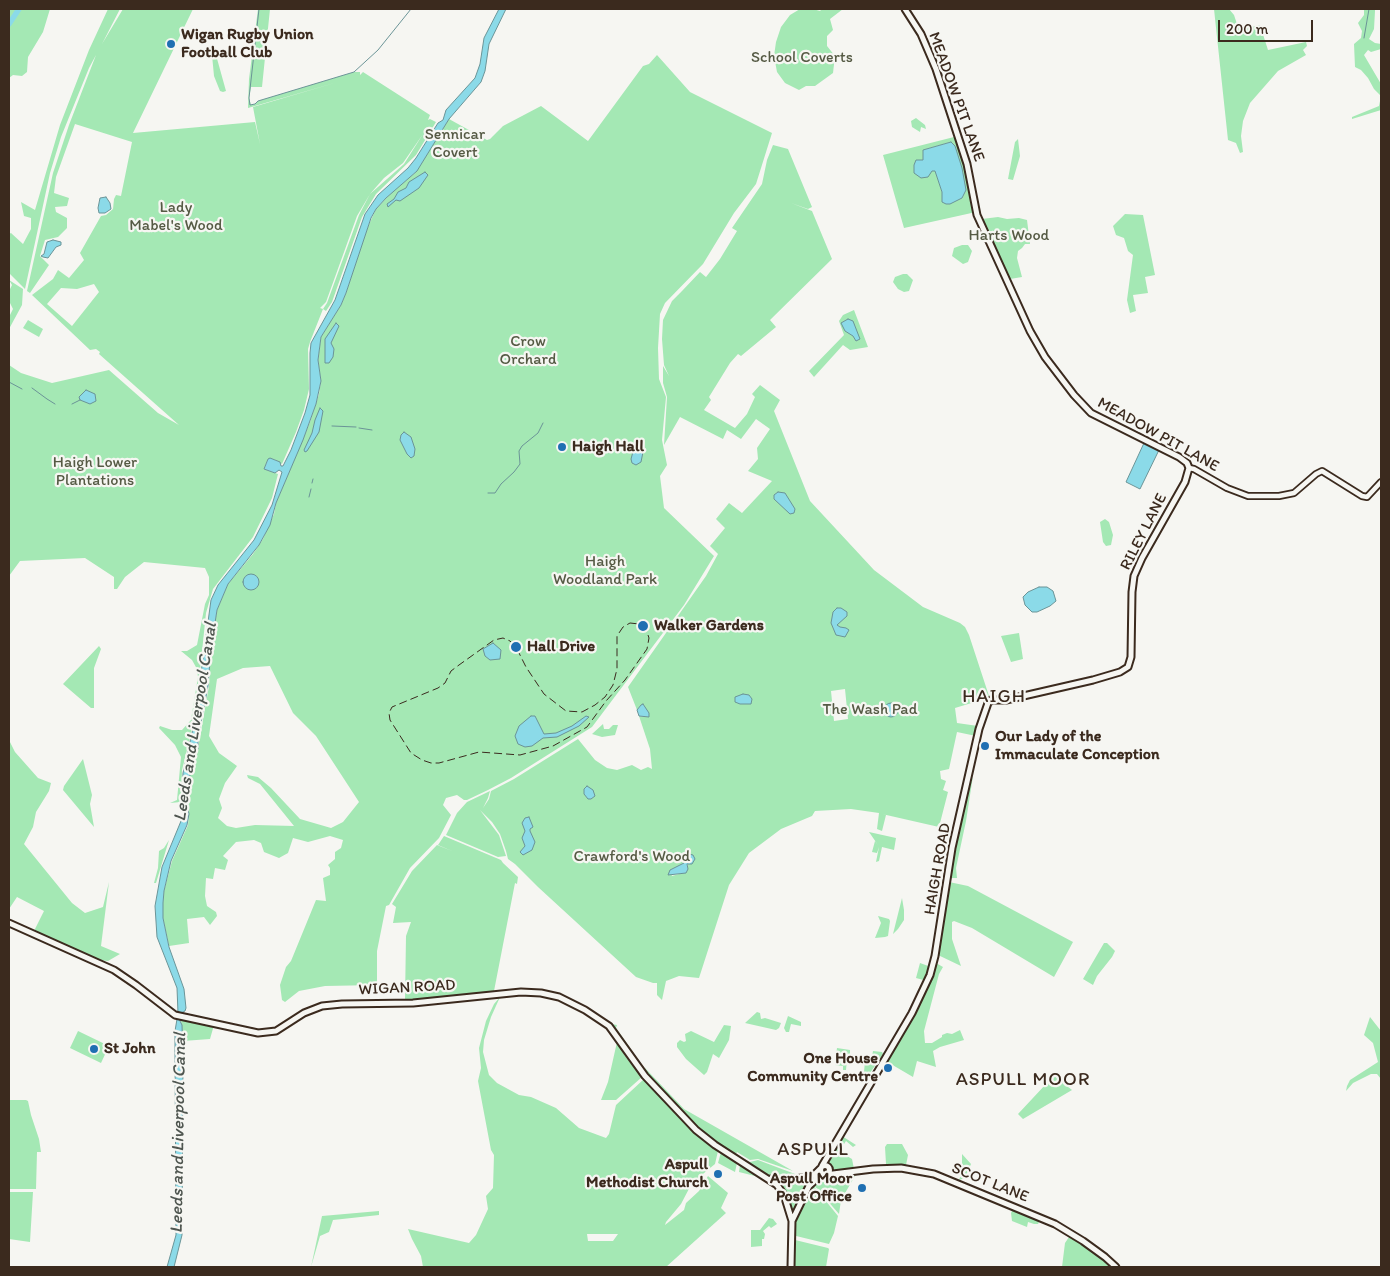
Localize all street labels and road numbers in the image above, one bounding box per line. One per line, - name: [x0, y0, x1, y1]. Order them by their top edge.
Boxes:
- street label: MEADOW PIT LANE: [924, 30, 988, 164]
- street label: MEADOW PIT LANE: [1094, 394, 1222, 476]
- street label: RILEY LANE: [1117, 490, 1171, 574]
- street label: HAIGH ROAD: [920, 822, 956, 916]
- street label: WIGAN ROAD: [358, 976, 456, 1000]
- street label: SCOT LANE: [949, 1159, 1031, 1207]

